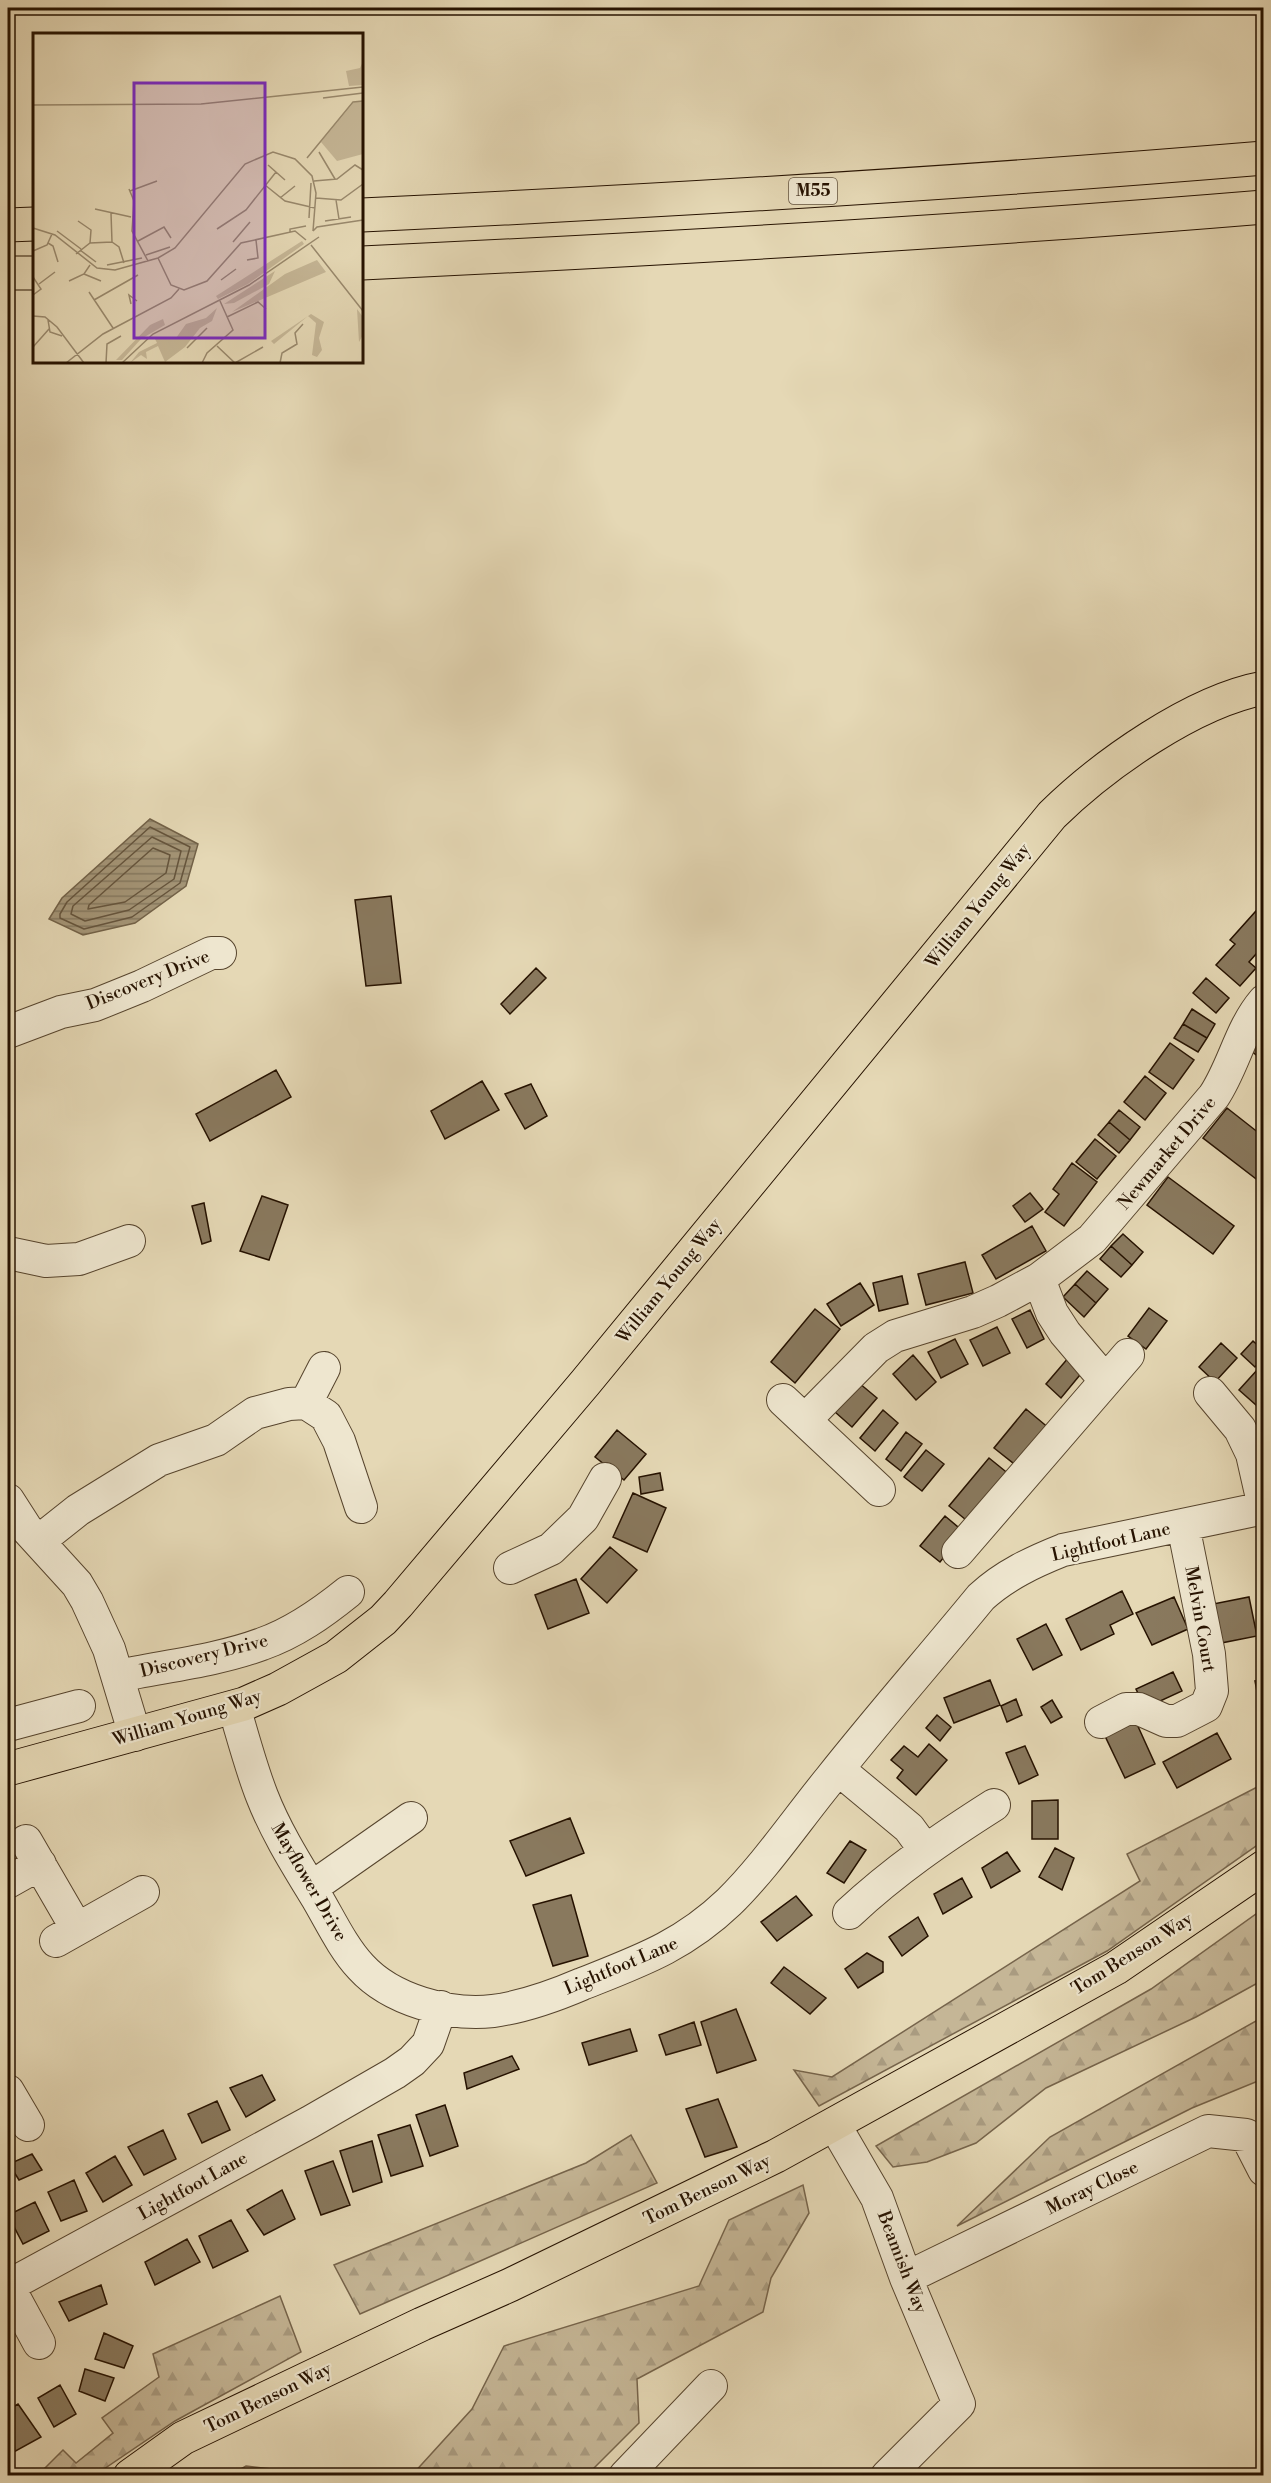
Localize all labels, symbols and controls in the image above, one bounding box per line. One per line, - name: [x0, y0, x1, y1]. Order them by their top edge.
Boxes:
- inset map: [33, 33, 363, 363]
- road number: M55: [789, 178, 837, 204]
- street label: William Young Way: [920, 839, 1036, 974]
- street label: Discovery Drive: [83, 945, 213, 1015]
- street label: Newmarket Drive: [1113, 1091, 1221, 1215]
- street label: William Young Way: [611, 1214, 727, 1349]
- street label: Lightfoot Lane: [1049, 1517, 1173, 1567]
- street label: Melvin Court: [1179, 1564, 1221, 1674]
- street label: Discovery Drive: [138, 1629, 270, 1683]
- street label: William Young Way: [109, 1684, 264, 1752]
- street label: Mayflower Drive: [266, 1819, 352, 1945]
- street label: Tom Benson Way: [1067, 1907, 1197, 2000]
- street label: Lightfoot Lane: [561, 1932, 681, 2000]
- street label: Lightfoot Lane: [134, 2147, 252, 2225]
- street label: Tom Benson Way: [640, 2149, 774, 2231]
- street label: Moray Close: [1042, 2156, 1142, 2220]
- street label: Beamish Way: [872, 2207, 932, 2317]
- street label: Tom Benson Way: [201, 2357, 335, 2439]

